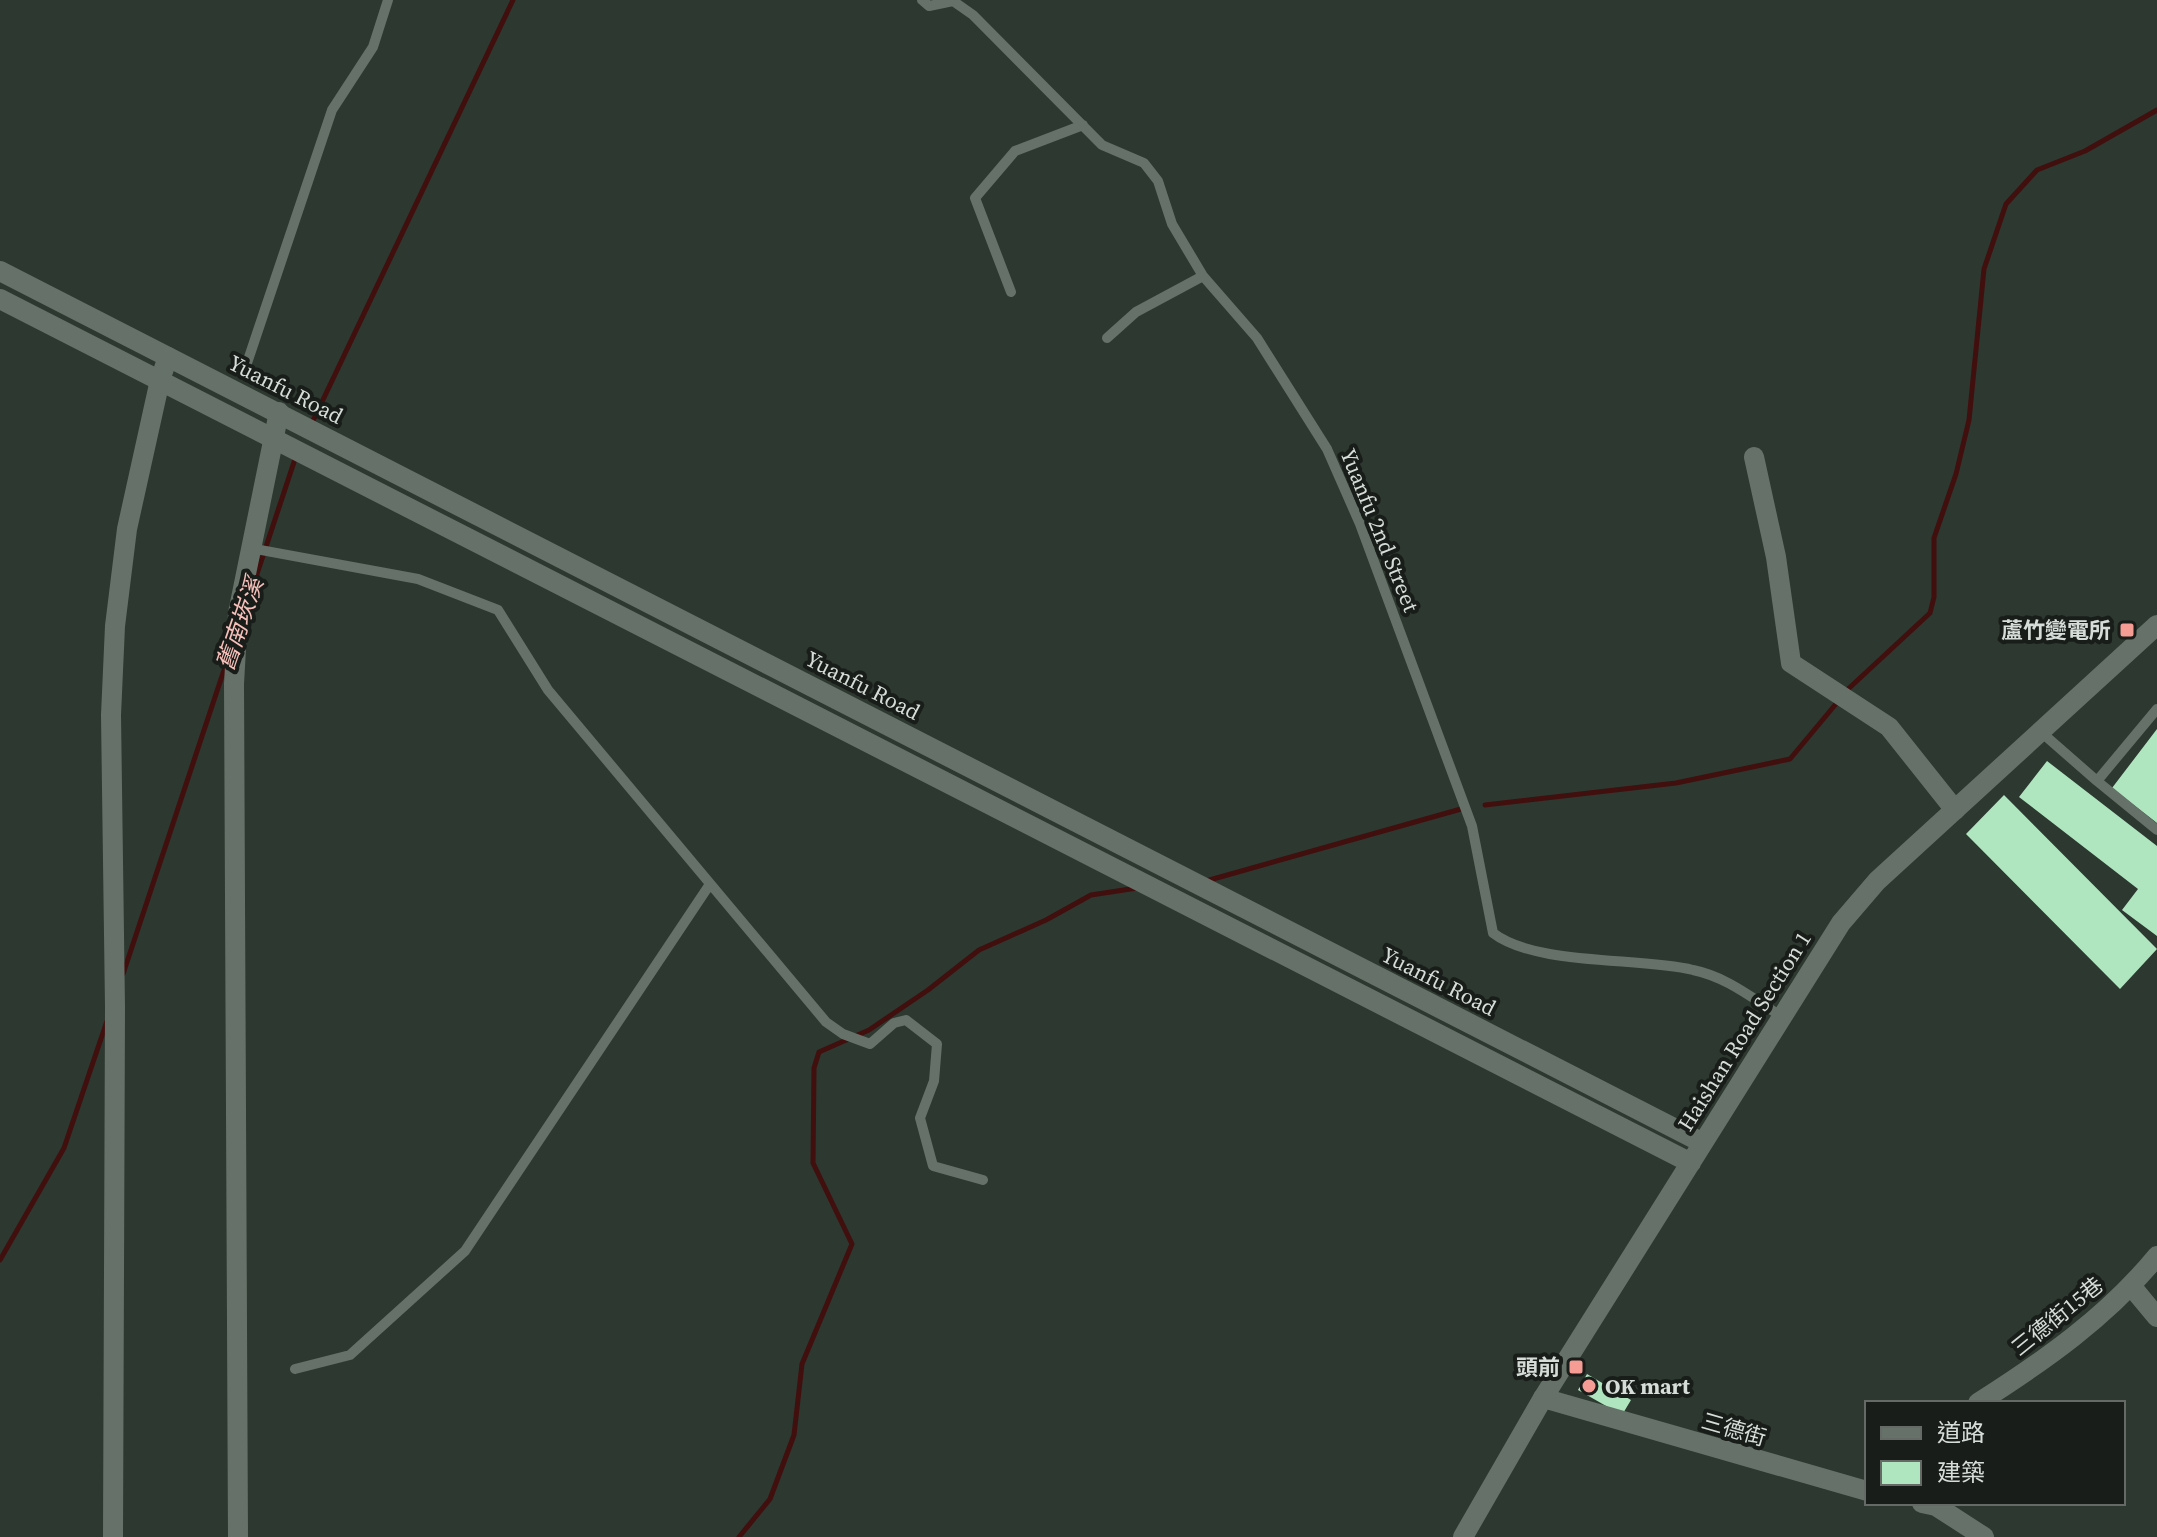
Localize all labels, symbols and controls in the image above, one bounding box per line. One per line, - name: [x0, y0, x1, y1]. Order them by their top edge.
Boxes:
- street label: Yuanfu Road: [224, 347, 349, 431]
- street label: Yuanfu 2nd Street: [1334, 444, 1427, 617]
- water label: 舊南崁溪: [208, 570, 272, 675]
- place label: 蘆竹變電所: [2001, 615, 2111, 645]
- marker: 蘆竹變電所: [2118, 621, 2136, 639]
- street label: Yuanfu Road: [801, 643, 926, 727]
- street label: Haishan Road Section 1: [1670, 925, 1818, 1137]
- street label: Yuanfu Road: [1377, 939, 1502, 1023]
- street label: 三德街15巷: [2005, 1270, 2109, 1362]
- place label: 頭前: [1516, 1352, 1560, 1382]
- marker: 頭前: [1567, 1358, 1585, 1376]
- place label: OK mart: [1605, 1371, 1691, 1401]
- marker: OK mart: [1580, 1377, 1598, 1395]
- legend: [1865, 1401, 2125, 1505]
- street label: 三德街: [1698, 1405, 1770, 1453]
- text: 道路: [1937, 1416, 1985, 1449]
- text: 建築: [1937, 1456, 1985, 1489]

